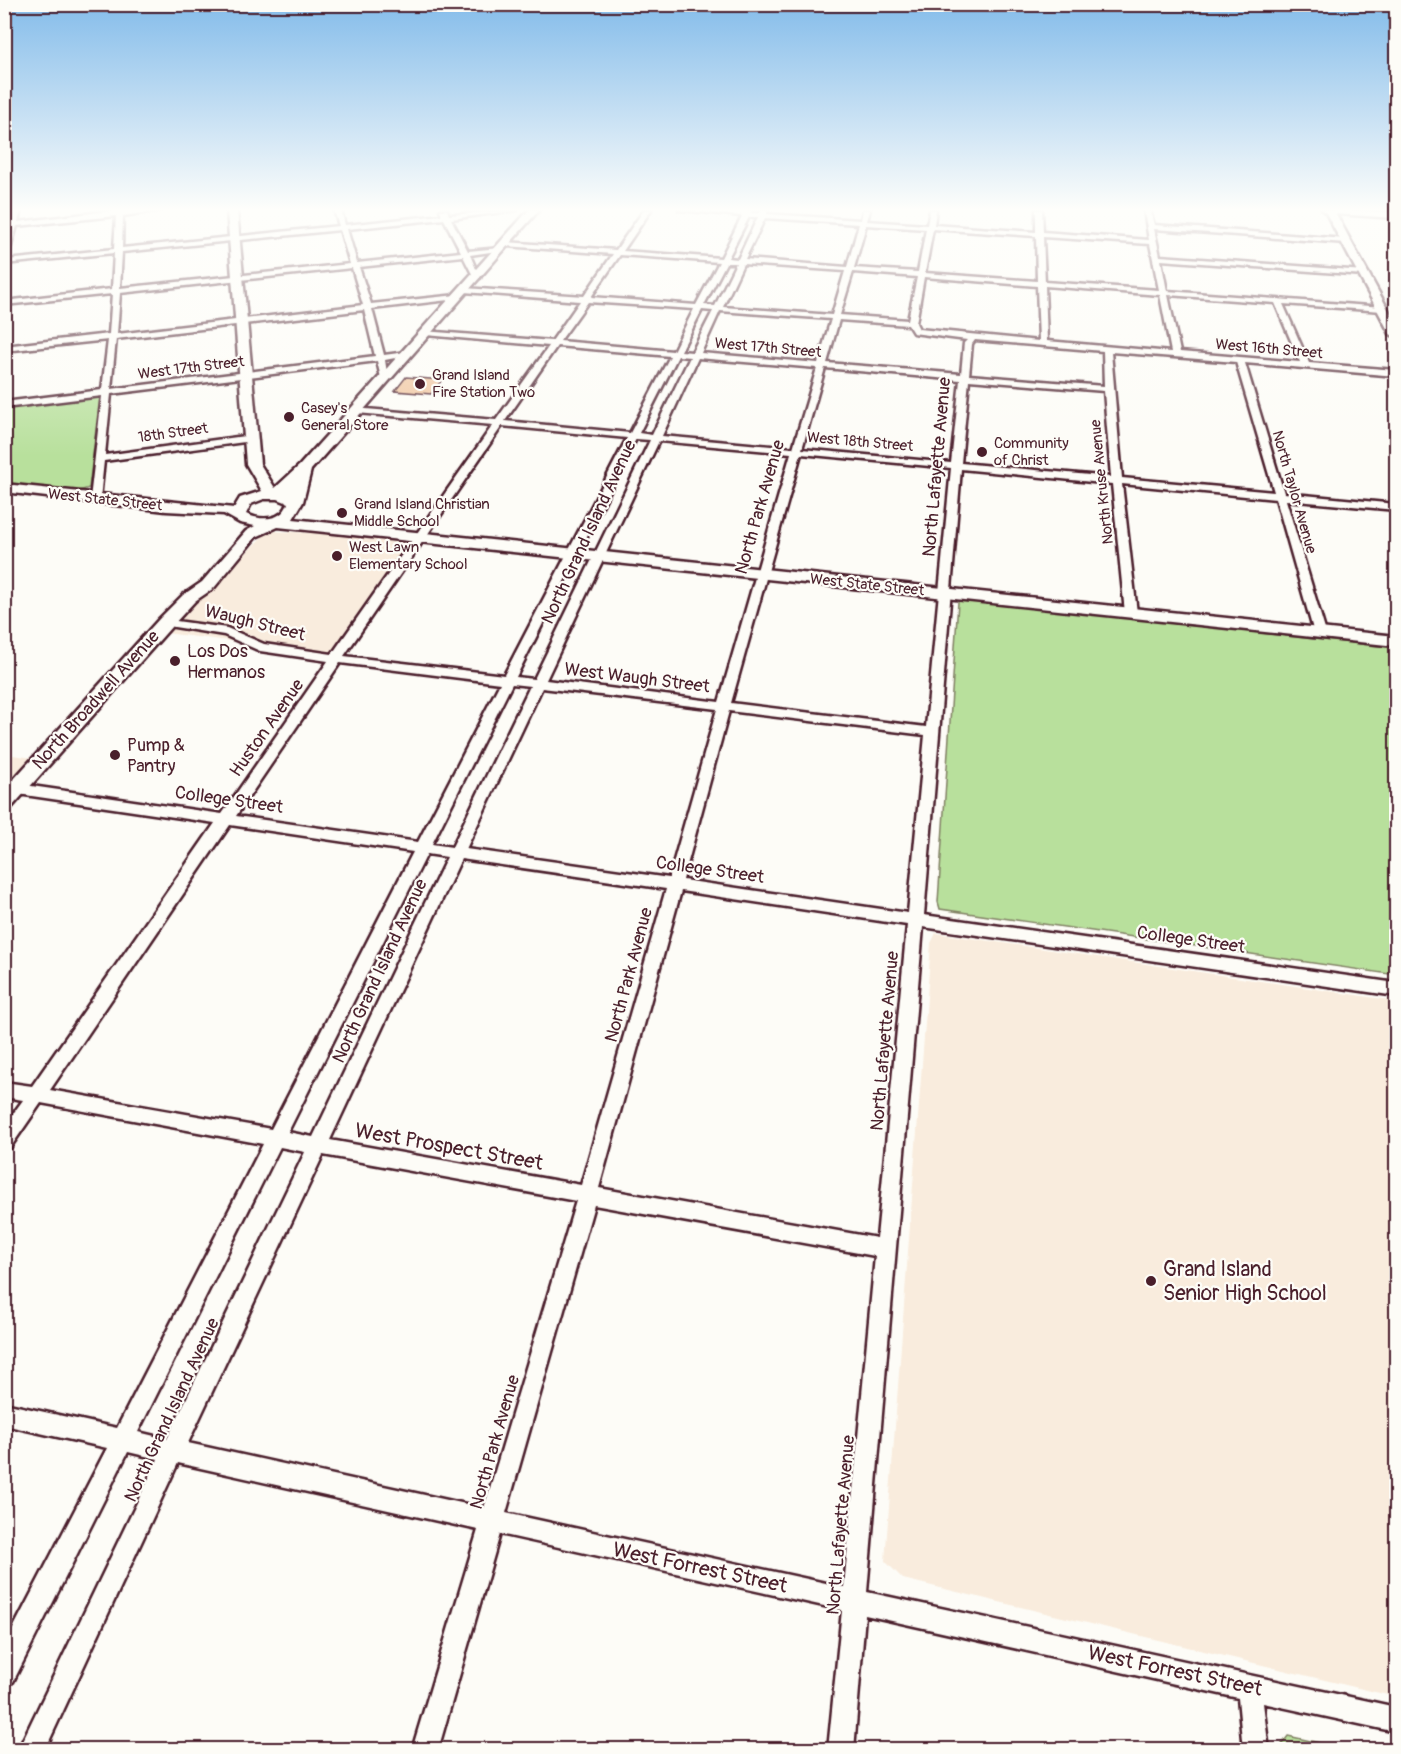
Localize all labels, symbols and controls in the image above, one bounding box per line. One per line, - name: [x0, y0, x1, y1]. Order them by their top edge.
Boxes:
- street label: West 17th Street: [714, 334, 823, 362]
- street label: West 16th Street: [1214, 335, 1324, 363]
- street label: West 17th Street: [137, 352, 246, 384]
- place label: Grand Island Fire Station Two: [432, 366, 535, 402]
- street label: North Lafayette Avenue: [918, 376, 956, 558]
- marker: Grand Island Fire Station Two: [413, 377, 427, 391]
- place label: Casey's General Store: [301, 399, 389, 435]
- marker: Casey's General Store: [282, 410, 296, 424]
- street label: North Kruse Avenue: [1086, 418, 1118, 545]
- street label: 18th Street: [137, 419, 210, 447]
- street label: West 18th Street: [806, 428, 915, 456]
- street label: North Taylor Avenue: [1267, 428, 1321, 556]
- place label: Community of Christ: [994, 434, 1069, 470]
- street label: North Grand Island Avenue: [536, 436, 642, 628]
- street label: North Park Avenue: [730, 437, 790, 577]
- marker: Community of Christ: [975, 445, 989, 459]
- street label: West State Street: [47, 485, 164, 516]
- place label: Grand Island Christian Middle School: [354, 495, 490, 531]
- marker: Grand Island Christian Middle School: [335, 506, 349, 520]
- place label: West Lawn Elementary School: [349, 538, 468, 574]
- marker: West Lawn Elementary School: [330, 549, 344, 563]
- street label: West State Street: [809, 570, 926, 601]
- street label: Waugh Street: [202, 599, 308, 647]
- street label: North Broadwell Avenue: [27, 625, 165, 775]
- place label: Los Dos Hermanos: [187, 640, 265, 684]
- marker: Los Dos Hermanos: [168, 654, 182, 668]
- street label: West Waugh Street: [563, 658, 712, 698]
- street label: Huston Avenue: [225, 674, 309, 782]
- place label: Pump & Pantry: [127, 734, 185, 778]
- marker: Pump & Pantry: [108, 748, 122, 762]
- street label: College Street: [173, 781, 285, 819]
- street label: College Street: [654, 851, 766, 889]
- street label: North Grand Island Avenue: [327, 875, 433, 1067]
- street label: North Park Avenue: [600, 905, 658, 1045]
- street label: College Street: [1135, 921, 1247, 959]
- street label: North Lafayette Avenue: [866, 950, 904, 1132]
- street label: West Prospect Street: [353, 1117, 546, 1177]
- place label: Grand Island Senior High School: [1163, 1256, 1327, 1307]
- marker: Grand Island Senior High School: [1144, 1274, 1158, 1288]
- street label: North Grand Island Avenue: [119, 1314, 225, 1506]
- street label: North Park Avenue: [465, 1372, 525, 1512]
- street label: North Lafayette Avenue: [822, 1434, 860, 1616]
- street label: West Forrest Street: [610, 1536, 790, 1600]
- street label: West Forrest Street: [1085, 1639, 1265, 1703]

